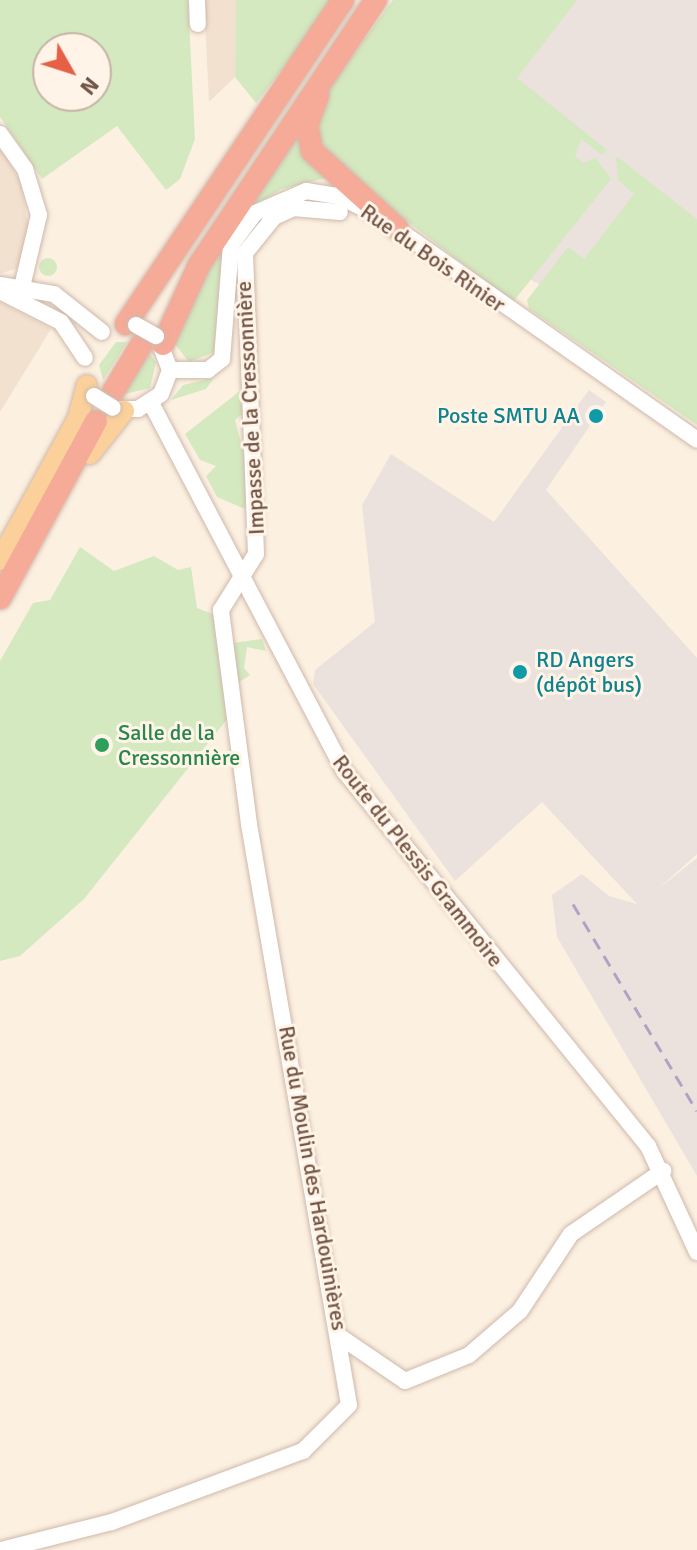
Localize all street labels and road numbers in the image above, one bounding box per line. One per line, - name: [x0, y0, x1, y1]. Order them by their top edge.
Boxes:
- street label: Rue du Bois Rinier: [356, 198, 510, 318]
- street label: Impasse de la Cressonnière: [230, 280, 270, 536]
- street label: Route du Plessis Grammoire: [327, 750, 509, 972]
- street label: Rue du Moulin des Hardouinières: [273, 1024, 353, 1332]

